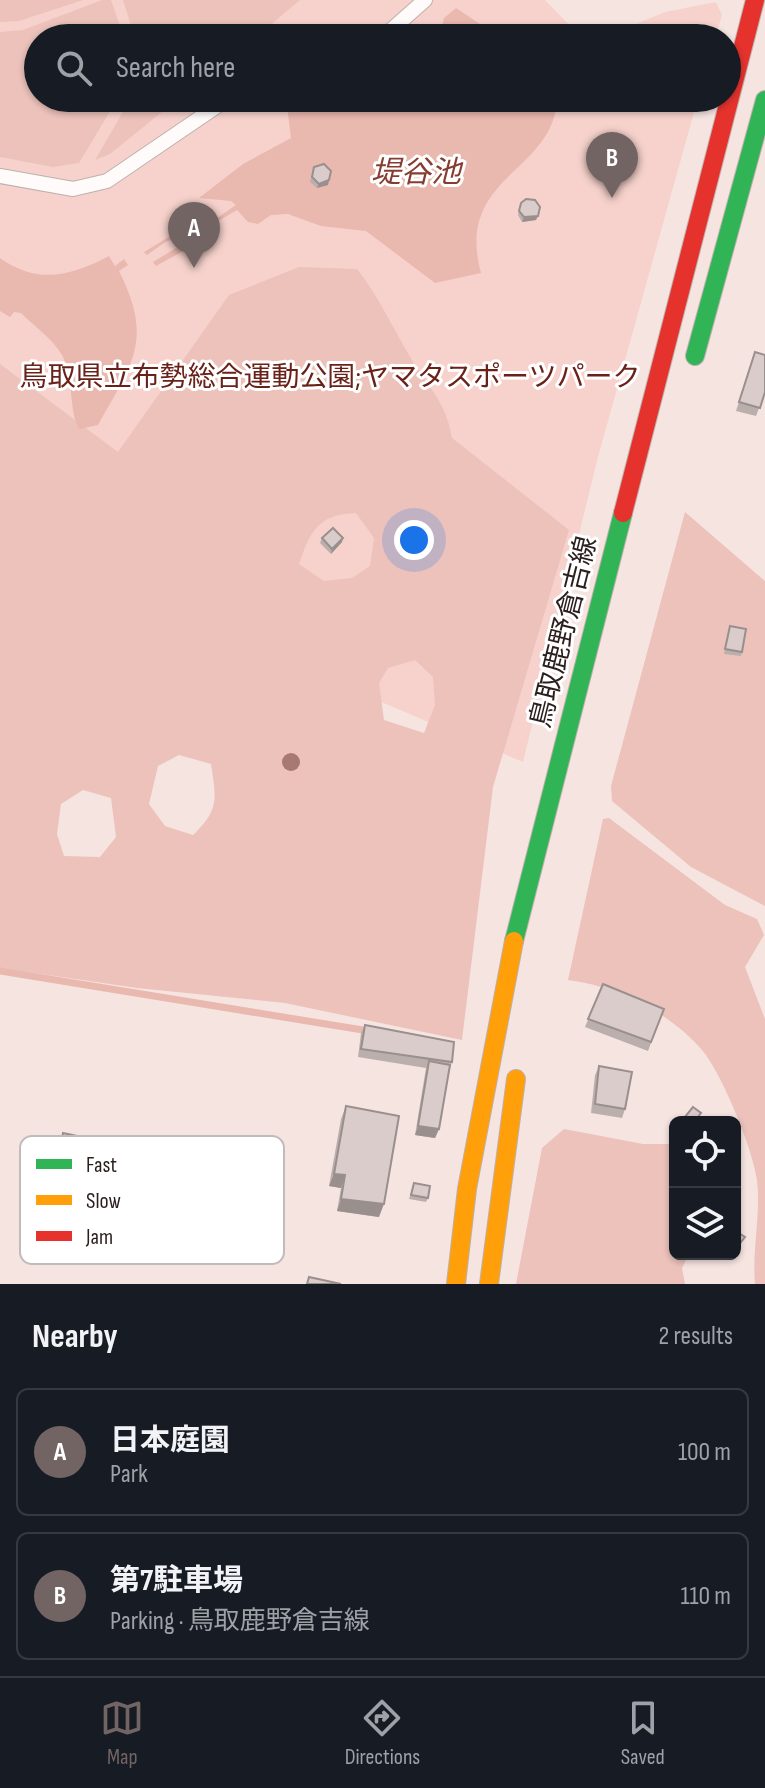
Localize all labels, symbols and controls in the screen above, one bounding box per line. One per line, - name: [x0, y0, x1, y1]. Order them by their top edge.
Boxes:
- search box: [24, 24, 741, 112]
- icon: search: [52, 46, 96, 90]
- text: Search here: [116, 50, 235, 86]
- pin: B: [586, 132, 638, 198]
- water label: 堤谷池: [371, 155, 464, 191]
- pin: A: [168, 202, 220, 268]
- park label: 鳥取県立布勢総合運動公園;ヤマタスポーツパーク: [20, 361, 640, 394]
- your location: [394, 520, 434, 560]
- street label: 鳥取鹿野倉吉線: [524, 533, 604, 731]
- map controls: [669, 1116, 741, 1260]
- button: locate: [669, 1116, 741, 1188]
- legend: [20, 1136, 284, 1264]
- text: Fast: [86, 1152, 117, 1179]
- text: Slow: [86, 1188, 121, 1215]
- button: layers: [669, 1188, 741, 1260]
- text: Jam: [85, 1224, 113, 1251]
- text: Nearby: [32, 1316, 118, 1357]
- text: 2 results: [659, 1321, 733, 1352]
- text: 日本庭園: [110, 1423, 230, 1459]
- text: A: [54, 1437, 66, 1468]
- text: 100 m: [678, 1437, 731, 1468]
- text: Park: [110, 1459, 148, 1490]
- text: 第7駐車場: [110, 1563, 243, 1599]
- text: B: [54, 1581, 66, 1612]
- text: 110 m: [680, 1581, 731, 1612]
- text: Parking · 鳥取鹿野倉吉線: [110, 1606, 370, 1637]
- tab: Map: [100, 1696, 144, 1771]
- tab: Directions: [345, 1696, 420, 1771]
- tab: Saved: [621, 1696, 665, 1771]

